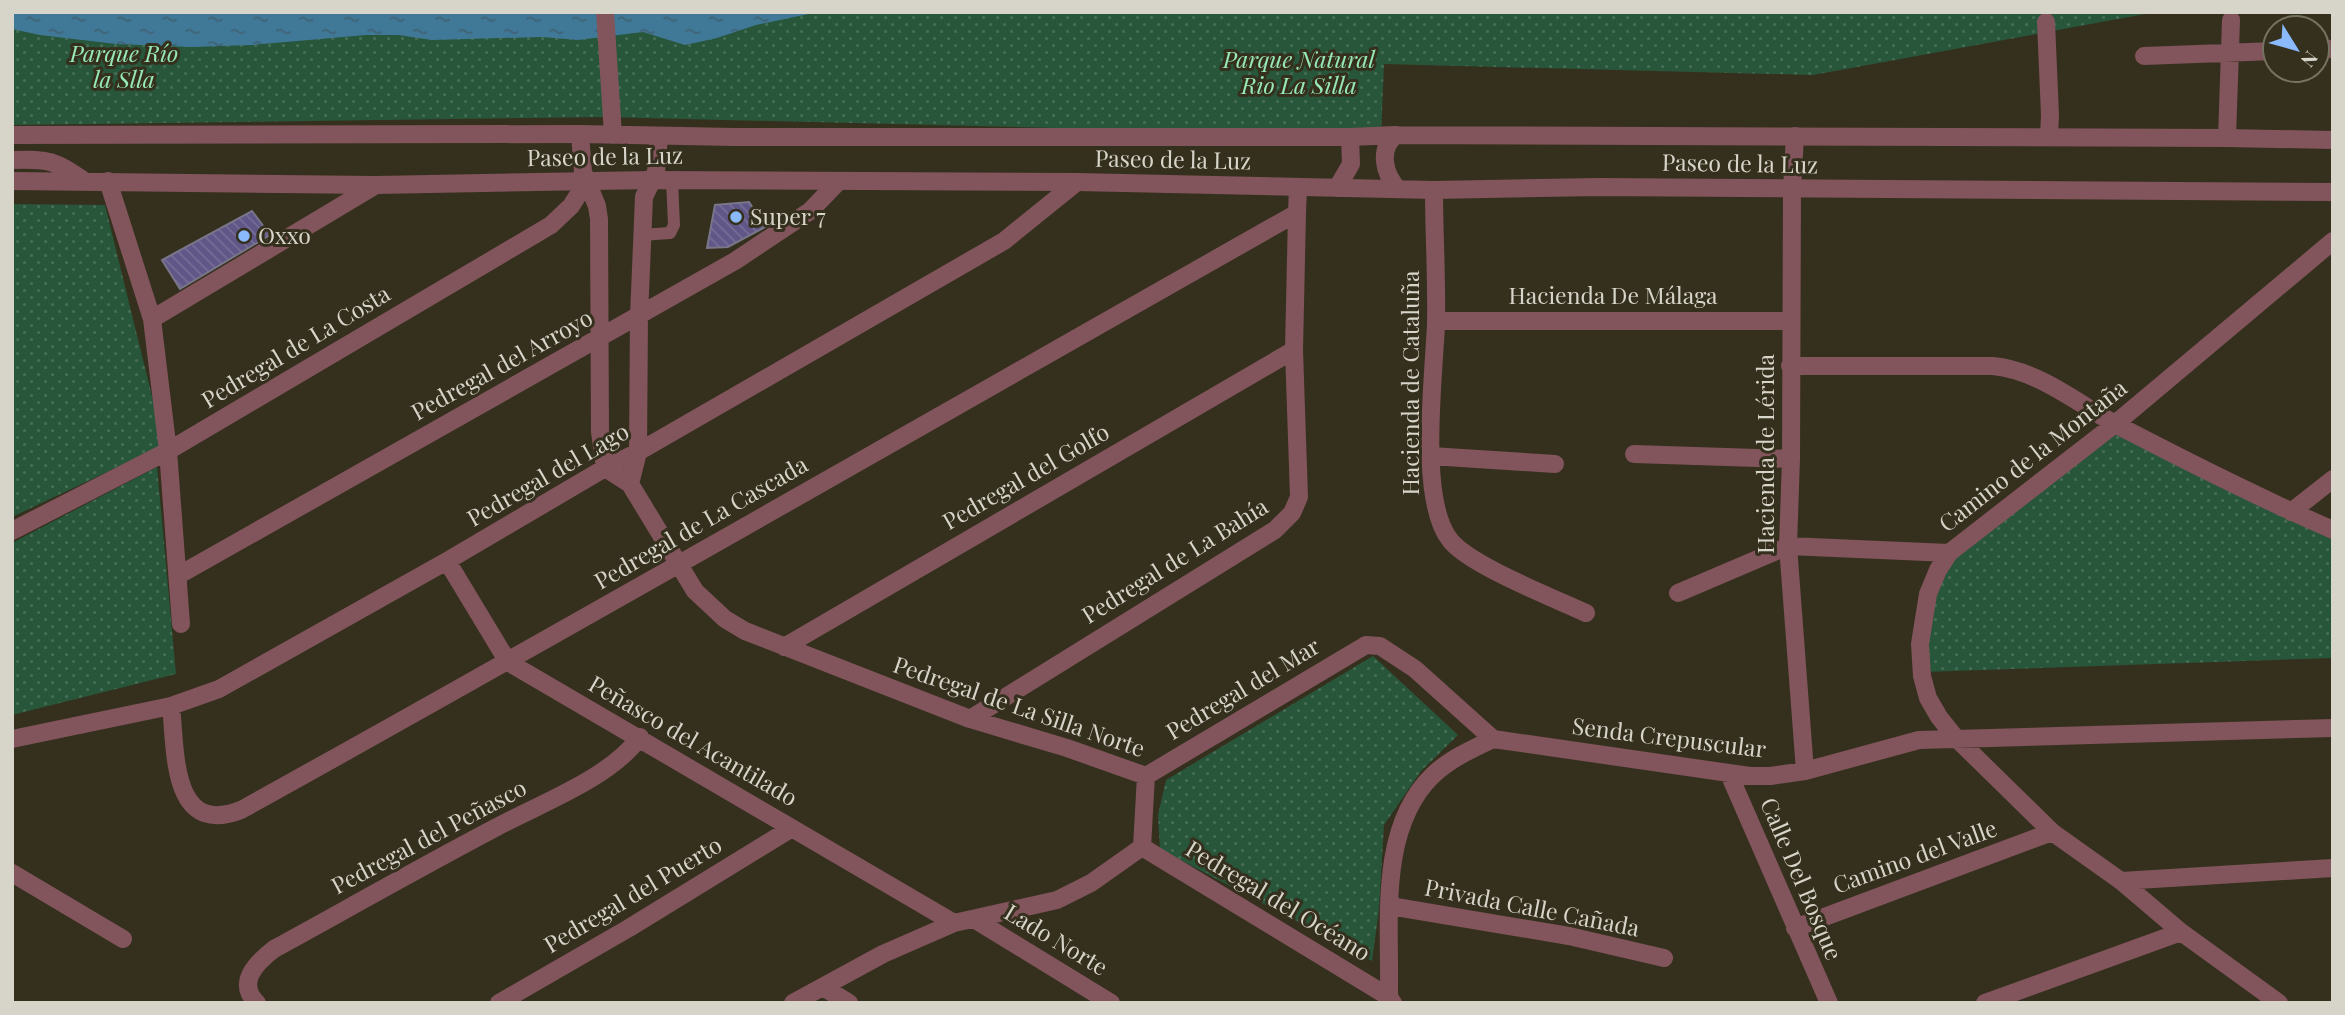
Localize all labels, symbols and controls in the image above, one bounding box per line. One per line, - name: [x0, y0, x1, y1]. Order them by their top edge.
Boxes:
- north arrow: [2261, 14, 2331, 84]
- park label: Parque Río la Slla: [69, 37, 178, 94]
- park label: Parque Natural Rio La Silla: [1222, 43, 1377, 100]
- text: N: [2296, 47, 2325, 73]
- street label: Paseo de la Luz: [527, 139, 683, 172]
- street label: Paseo de la Luz: [1095, 142, 1252, 175]
- street label: Paseo de la Luz: [1662, 146, 1819, 179]
- place label: Super 7: [750, 200, 826, 231]
- marker: Super 7: [728, 209, 744, 225]
- place label: Oxxo: [258, 219, 311, 250]
- marker: Oxxo: [236, 228, 252, 244]
- street label: Hacienda de Cataluña: [1394, 270, 1425, 496]
- street label: Pedregal de La Costa: [195, 277, 396, 414]
- street label: Hacienda De Málaga: [1508, 279, 1718, 310]
- street label: Pedregal del Arroyo: [405, 301, 597, 426]
- street label: Hacienda de Lérida: [1749, 353, 1780, 554]
- street label: Camino de la Montaña: [1932, 371, 2133, 538]
- street label: Pedregal del Lago: [461, 415, 634, 533]
- street label: Pedregal del Golfo: [936, 415, 1114, 536]
- street label: Pedregal de La Cascada: [588, 448, 813, 595]
- street label: Pedregal de La Bahía: [1075, 490, 1274, 630]
- street label: Pedregal del Mar: [1160, 630, 1325, 746]
- street label: Pedregal de La Silla Norte: [890, 648, 1149, 763]
- street label: Peñasco del Acantilado: [584, 667, 804, 812]
- street label: Senda Crepuscular: [1570, 709, 1768, 764]
- street label: Pedregal del Peñasco: [325, 771, 531, 900]
- street label: Calle Del Bosque: [1754, 793, 1851, 964]
- street label: Camino del Valle: [1828, 812, 2001, 900]
- street label: Pedregal del Puerto: [538, 828, 727, 959]
- street label: Pedregal del Océano: [1181, 832, 1377, 967]
- street label: Privada Calle Cañada: [1422, 871, 1643, 943]
- street label: Lado Norte: [999, 896, 1114, 982]

